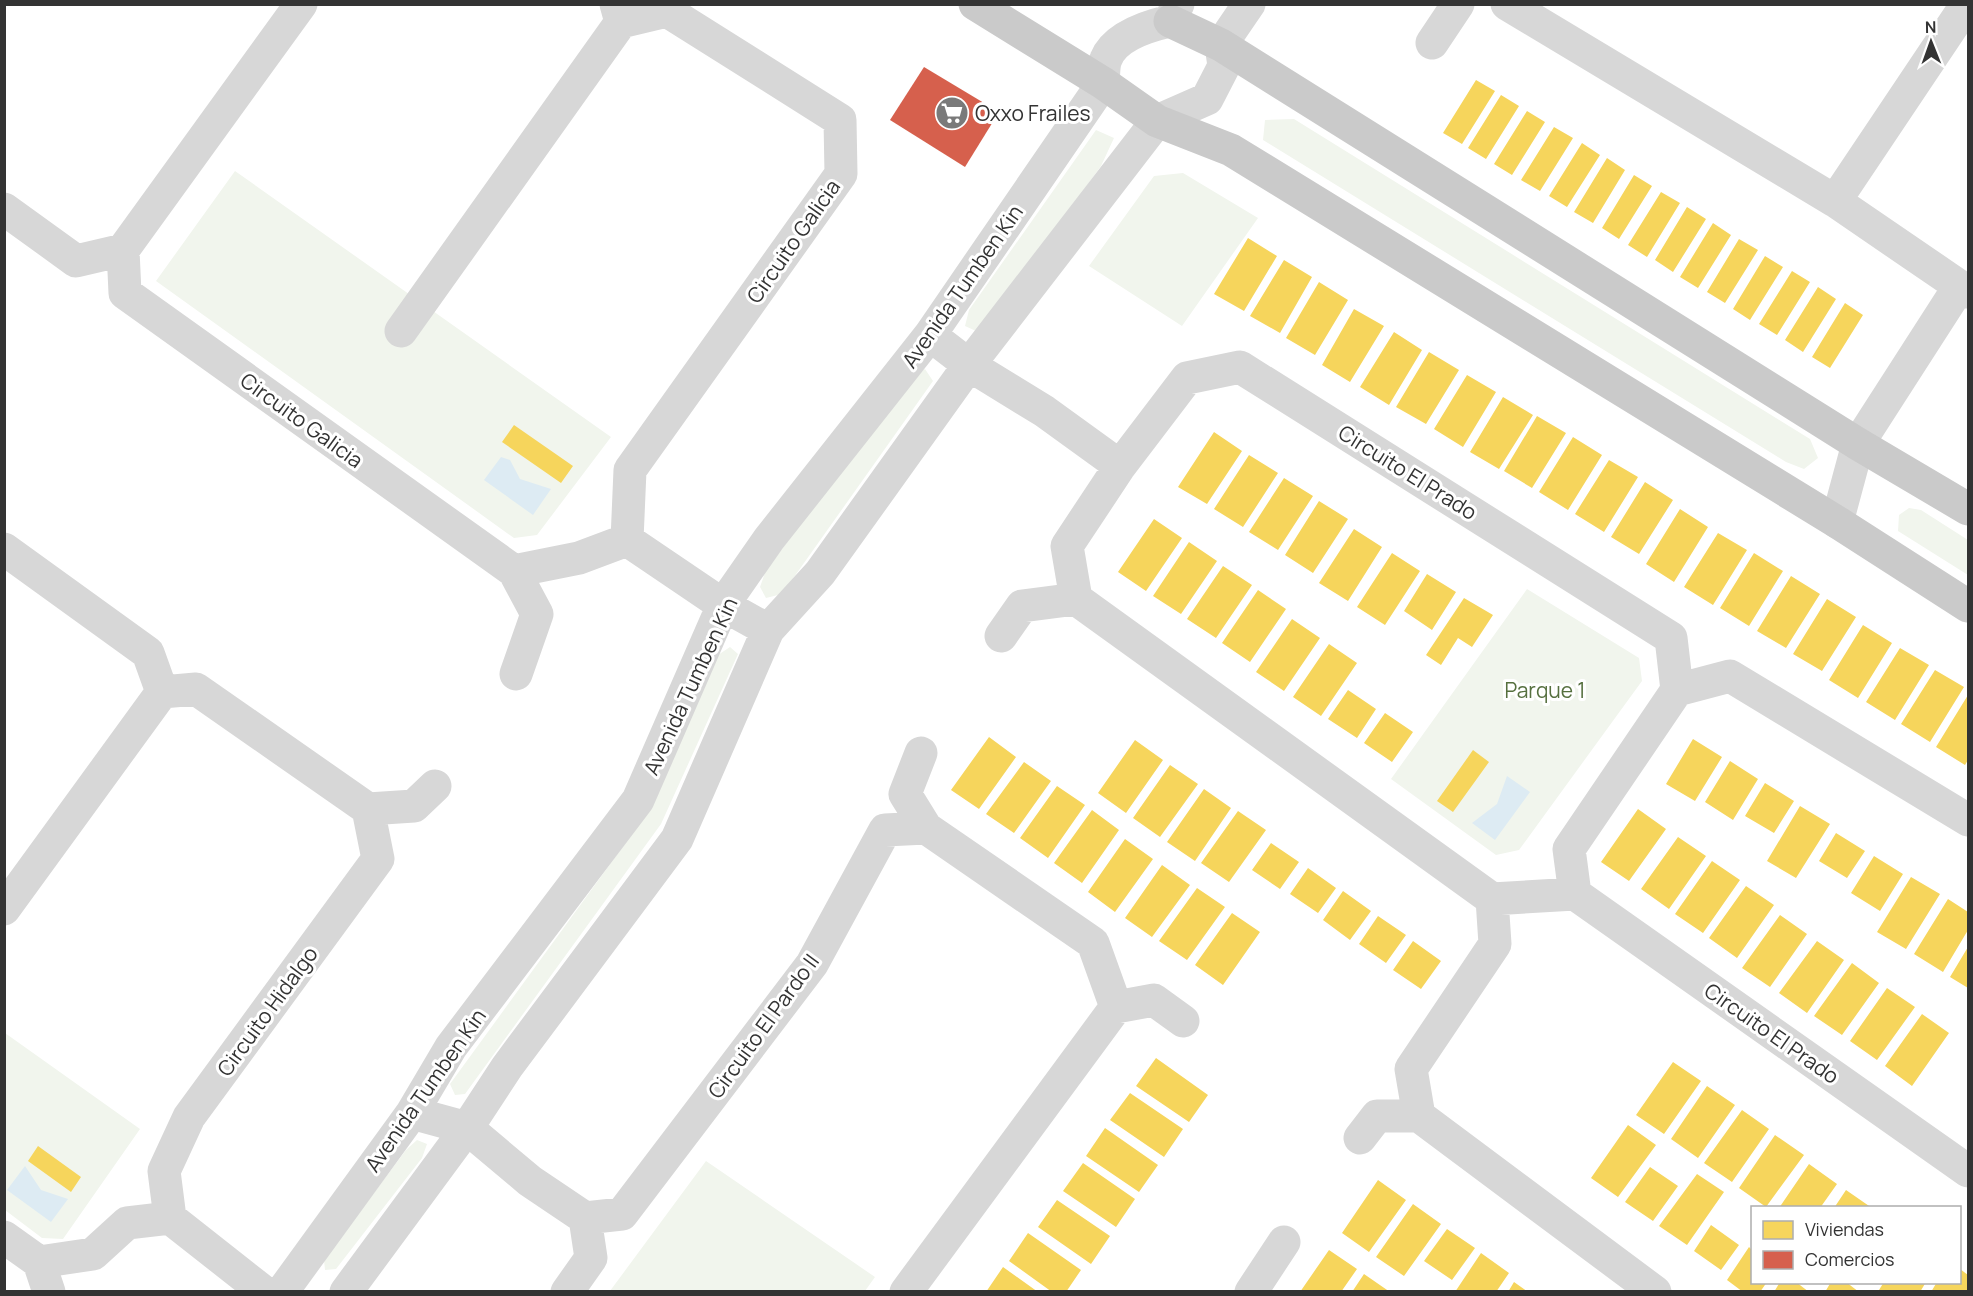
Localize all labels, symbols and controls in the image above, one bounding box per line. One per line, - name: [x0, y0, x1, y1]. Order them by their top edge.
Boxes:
- north arrow: [1901, 12, 1961, 72]
- text: N: [1925, 16, 1937, 38]
- supermarket icon: Oxxo Frailes: [934, 95, 970, 131]
- place label: Oxxo Frailes: [975, 99, 1091, 127]
- street label: Circuito Galicia: [740, 174, 846, 308]
- street label: Avenida Tumben Kin: [895, 199, 1029, 373]
- street label: Circuito Galicia: [235, 366, 369, 474]
- street label: Circuito El Prado: [1333, 418, 1483, 526]
- street label: Avenida Tumben Kin: [637, 593, 743, 779]
- park label: Parque 1: [1504, 676, 1586, 704]
- street label: Circuito Hidalgo: [210, 940, 324, 1082]
- street label: Circuito El Pardo II: [701, 948, 825, 1104]
- street label: Circuito El Prado: [1699, 976, 1845, 1090]
- street label: Avenida Tumben Kin: [358, 1003, 492, 1177]
- legend: [1751, 1206, 1961, 1284]
- text: Viviendas: [1805, 1217, 1884, 1241]
- text: Comercios: [1805, 1247, 1894, 1271]

